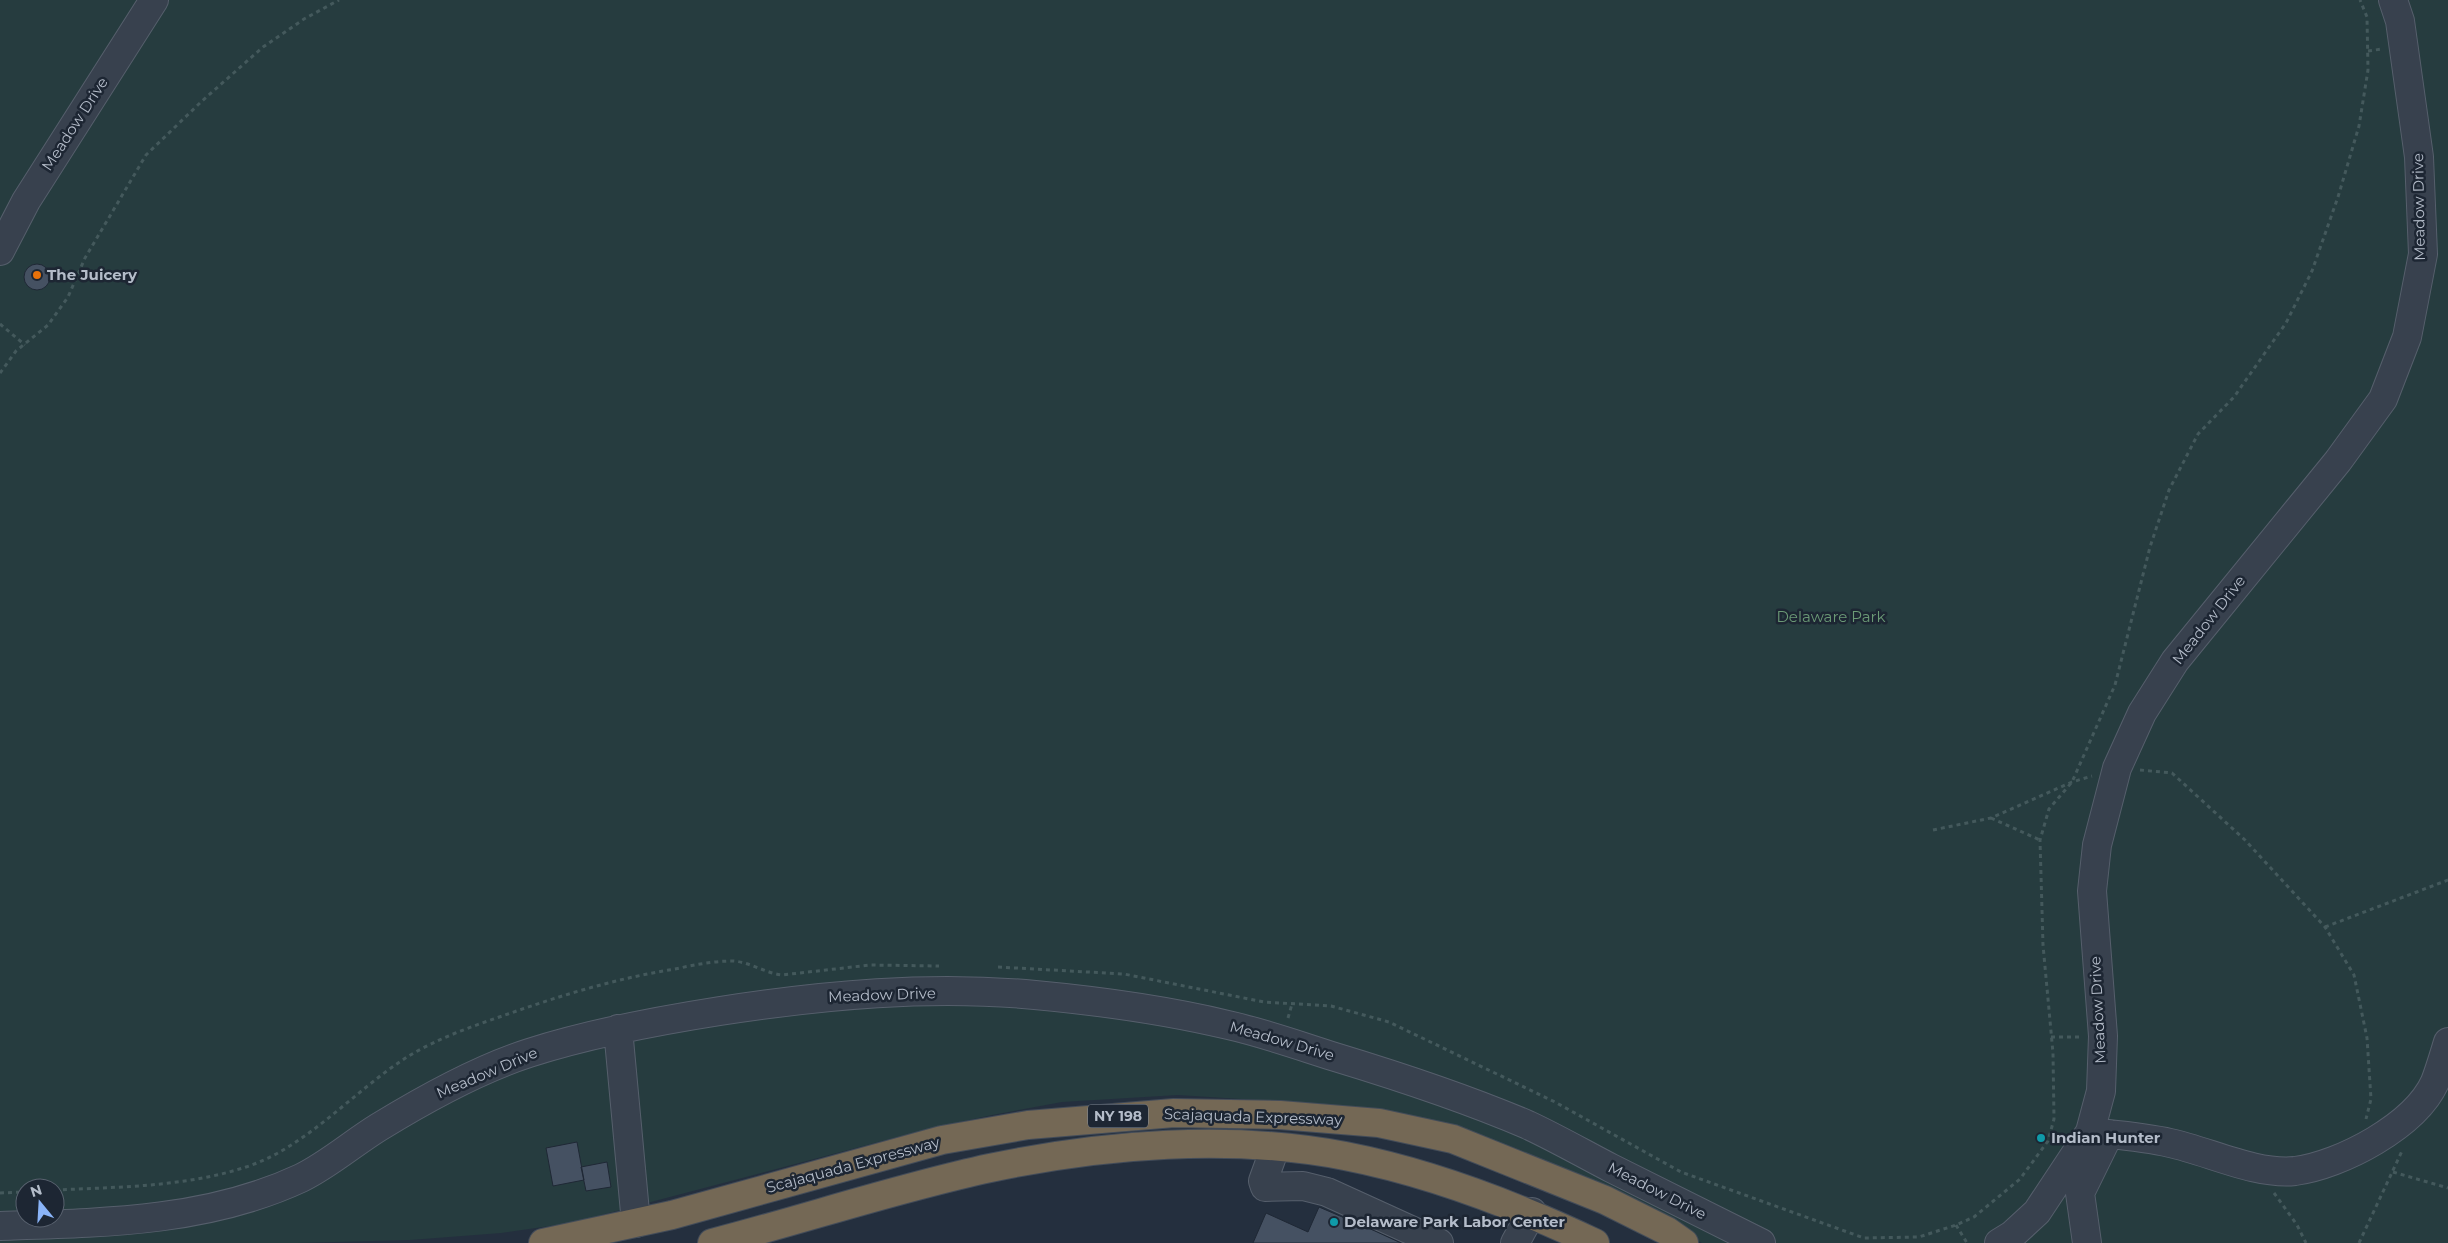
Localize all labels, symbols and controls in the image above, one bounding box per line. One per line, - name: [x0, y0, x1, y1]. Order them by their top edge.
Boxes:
- street label: Meadow Drive: [37, 73, 112, 174]
- street label: Meadow Drive: [2408, 153, 2429, 261]
- place label: The Juicery: [47, 265, 138, 284]
- marker: The Juicery: [31, 269, 43, 281]
- street label: Meadow Drive: [2168, 571, 2249, 668]
- park label: Delaware Park: [1776, 607, 1886, 626]
- street label: Meadow Drive: [2085, 956, 2110, 1064]
- street label: Meadow Drive: [828, 983, 936, 1006]
- street label: Meadow Drive: [1228, 1017, 1337, 1065]
- street label: Meadow Drive: [433, 1043, 540, 1102]
- road number: NY 198: [1088, 1104, 1148, 1128]
- street label: Scajaquada Expressway: [1163, 1104, 1343, 1129]
- place label: Indian Hunter: [2051, 1128, 2161, 1147]
- street label: Scajaquada Expressway: [764, 1132, 942, 1197]
- marker: Indian Hunter: [2035, 1132, 2047, 1144]
- street label: Meadow Drive: [1605, 1158, 1710, 1223]
- north arrow: [15, 1178, 65, 1228]
- text: N: [28, 1180, 44, 1201]
- place label: Delaware Park Labor Center: [1344, 1212, 1565, 1231]
- marker: Delaware Park Labor Center: [1328, 1216, 1340, 1228]

